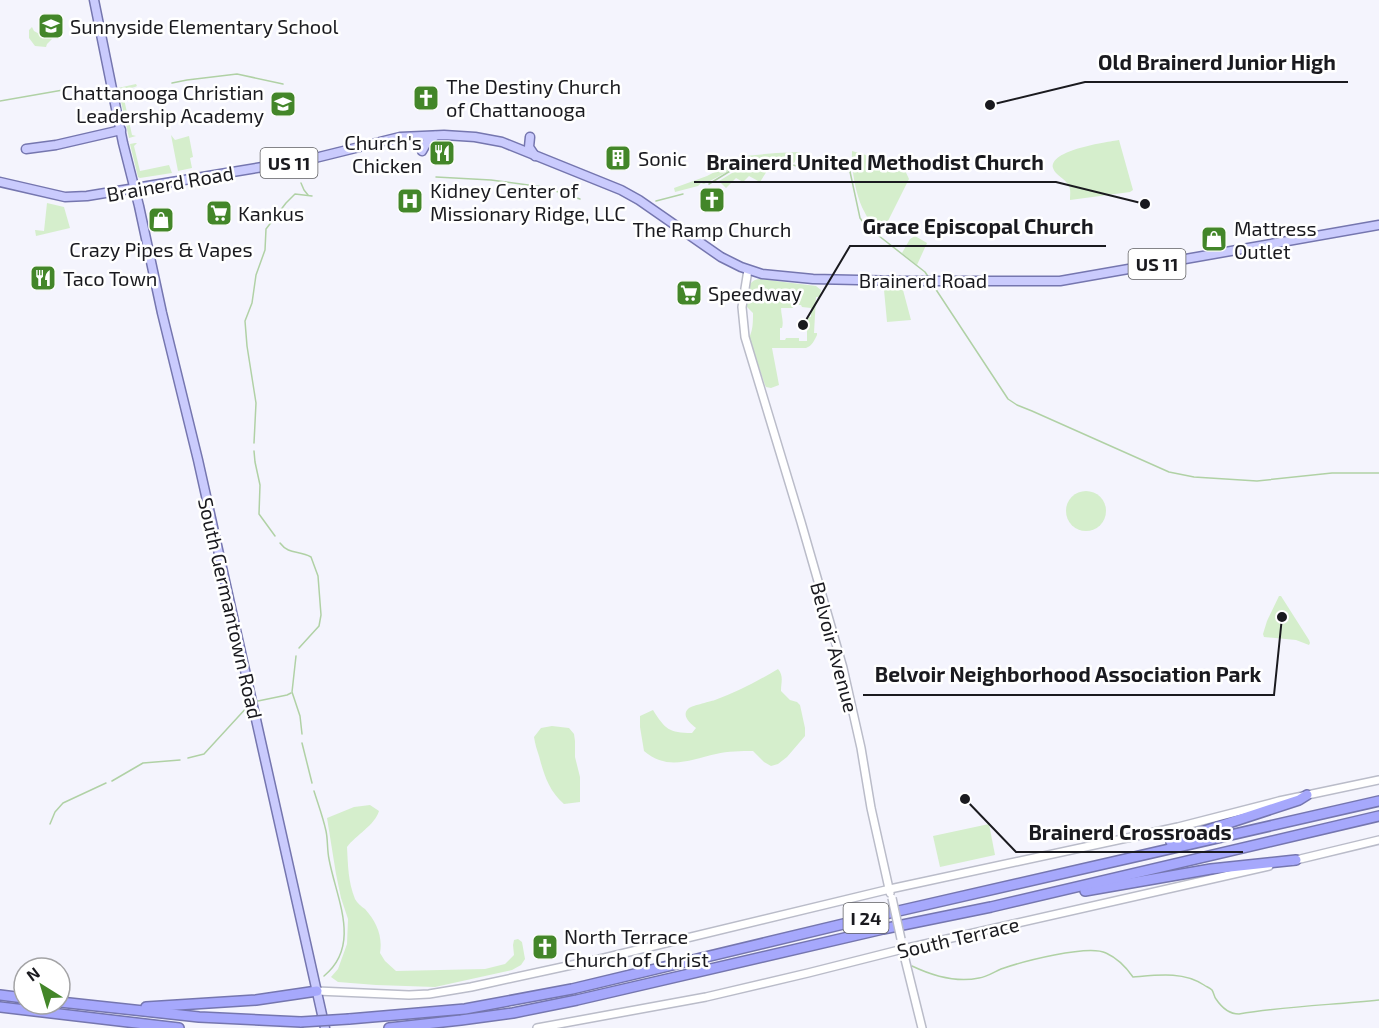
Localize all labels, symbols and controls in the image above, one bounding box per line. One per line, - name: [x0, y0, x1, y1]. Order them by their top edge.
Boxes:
- school or university icon: Sunnyside Elementary School: [36, 11, 66, 41]
- place label: Sunnyside Elementary School: [70, 14, 339, 38]
- callout: Old Brainerd Junior High: [1085, 43, 1348, 82]
- text: Old Brainerd Junior High: [1098, 49, 1336, 74]
- place label: The Destiny Church of Chattanooga: [446, 74, 621, 121]
- place label: Chattanooga Christian Leadership Academy: [62, 80, 264, 127]
- church icon: The Destiny Church of Chattanooga: [411, 83, 441, 113]
- school or university icon: Chattanooga Christian Leadership Academy: [268, 89, 298, 119]
- place label: Church's Chicken: [344, 130, 422, 177]
- restaurant icon: Church's Chicken: [427, 138, 457, 168]
- building icon: Sonic: [603, 143, 633, 173]
- callout: Brainerd United Methodist Church: [694, 143, 1056, 182]
- place label: Sonic: [638, 146, 687, 170]
- road number: US 11: [260, 148, 318, 178]
- text: Brainerd United Methodist Church: [706, 149, 1044, 174]
- street label: Brainerd Road: [105, 160, 235, 206]
- place label: Kidney Center of Missionary Ridge, LLC: [430, 178, 626, 225]
- church icon: The Ramp Church: [697, 185, 727, 215]
- hospital icon: Kidney Center of Missionary Ridge, LLC: [395, 186, 425, 216]
- supermarket icon: Kankus: [204, 198, 234, 228]
- place label: Kankus: [238, 201, 304, 225]
- shop icon: Crazy Pipes & Vapes: [146, 205, 176, 235]
- callout: Grace Episcopal Church: [850, 207, 1106, 246]
- text: Grace Episcopal Church: [862, 213, 1094, 238]
- place label: Mattress Outlet: [1234, 216, 1317, 263]
- place label: The Ramp Church: [633, 217, 791, 241]
- shop icon: Mattress Outlet: [1199, 224, 1229, 254]
- place label: Crazy Pipes & Vapes: [69, 237, 253, 261]
- road number: US 11: [1128, 249, 1186, 279]
- restaurant icon: Taco Town: [28, 263, 58, 293]
- place label: Taco Town: [63, 266, 157, 290]
- street label: Brainerd Road: [859, 268, 987, 292]
- supermarket icon: Speedway: [674, 278, 704, 308]
- place label: Speedway: [708, 281, 802, 305]
- street label: South Germantown Road: [194, 495, 268, 721]
- street label: Belvoir Avenue: [806, 579, 864, 715]
- callout: Belvoir Neighborhood Association Park: [863, 656, 1274, 695]
- text: Belvoir Neighborhood Association Park: [875, 661, 1261, 686]
- callout: Brainerd Crossroads: [1016, 813, 1243, 852]
- text: Brainerd Crossroads: [1028, 819, 1232, 844]
- road number: I 24: [844, 903, 888, 933]
- street label: South Terrace: [895, 911, 1021, 963]
- place label: North Terrace Church of Christ: [564, 924, 709, 971]
- church icon: North Terrace Church of Christ: [530, 932, 560, 962]
- north arrow: [12, 956, 72, 1016]
- text: N: [22, 963, 43, 985]

